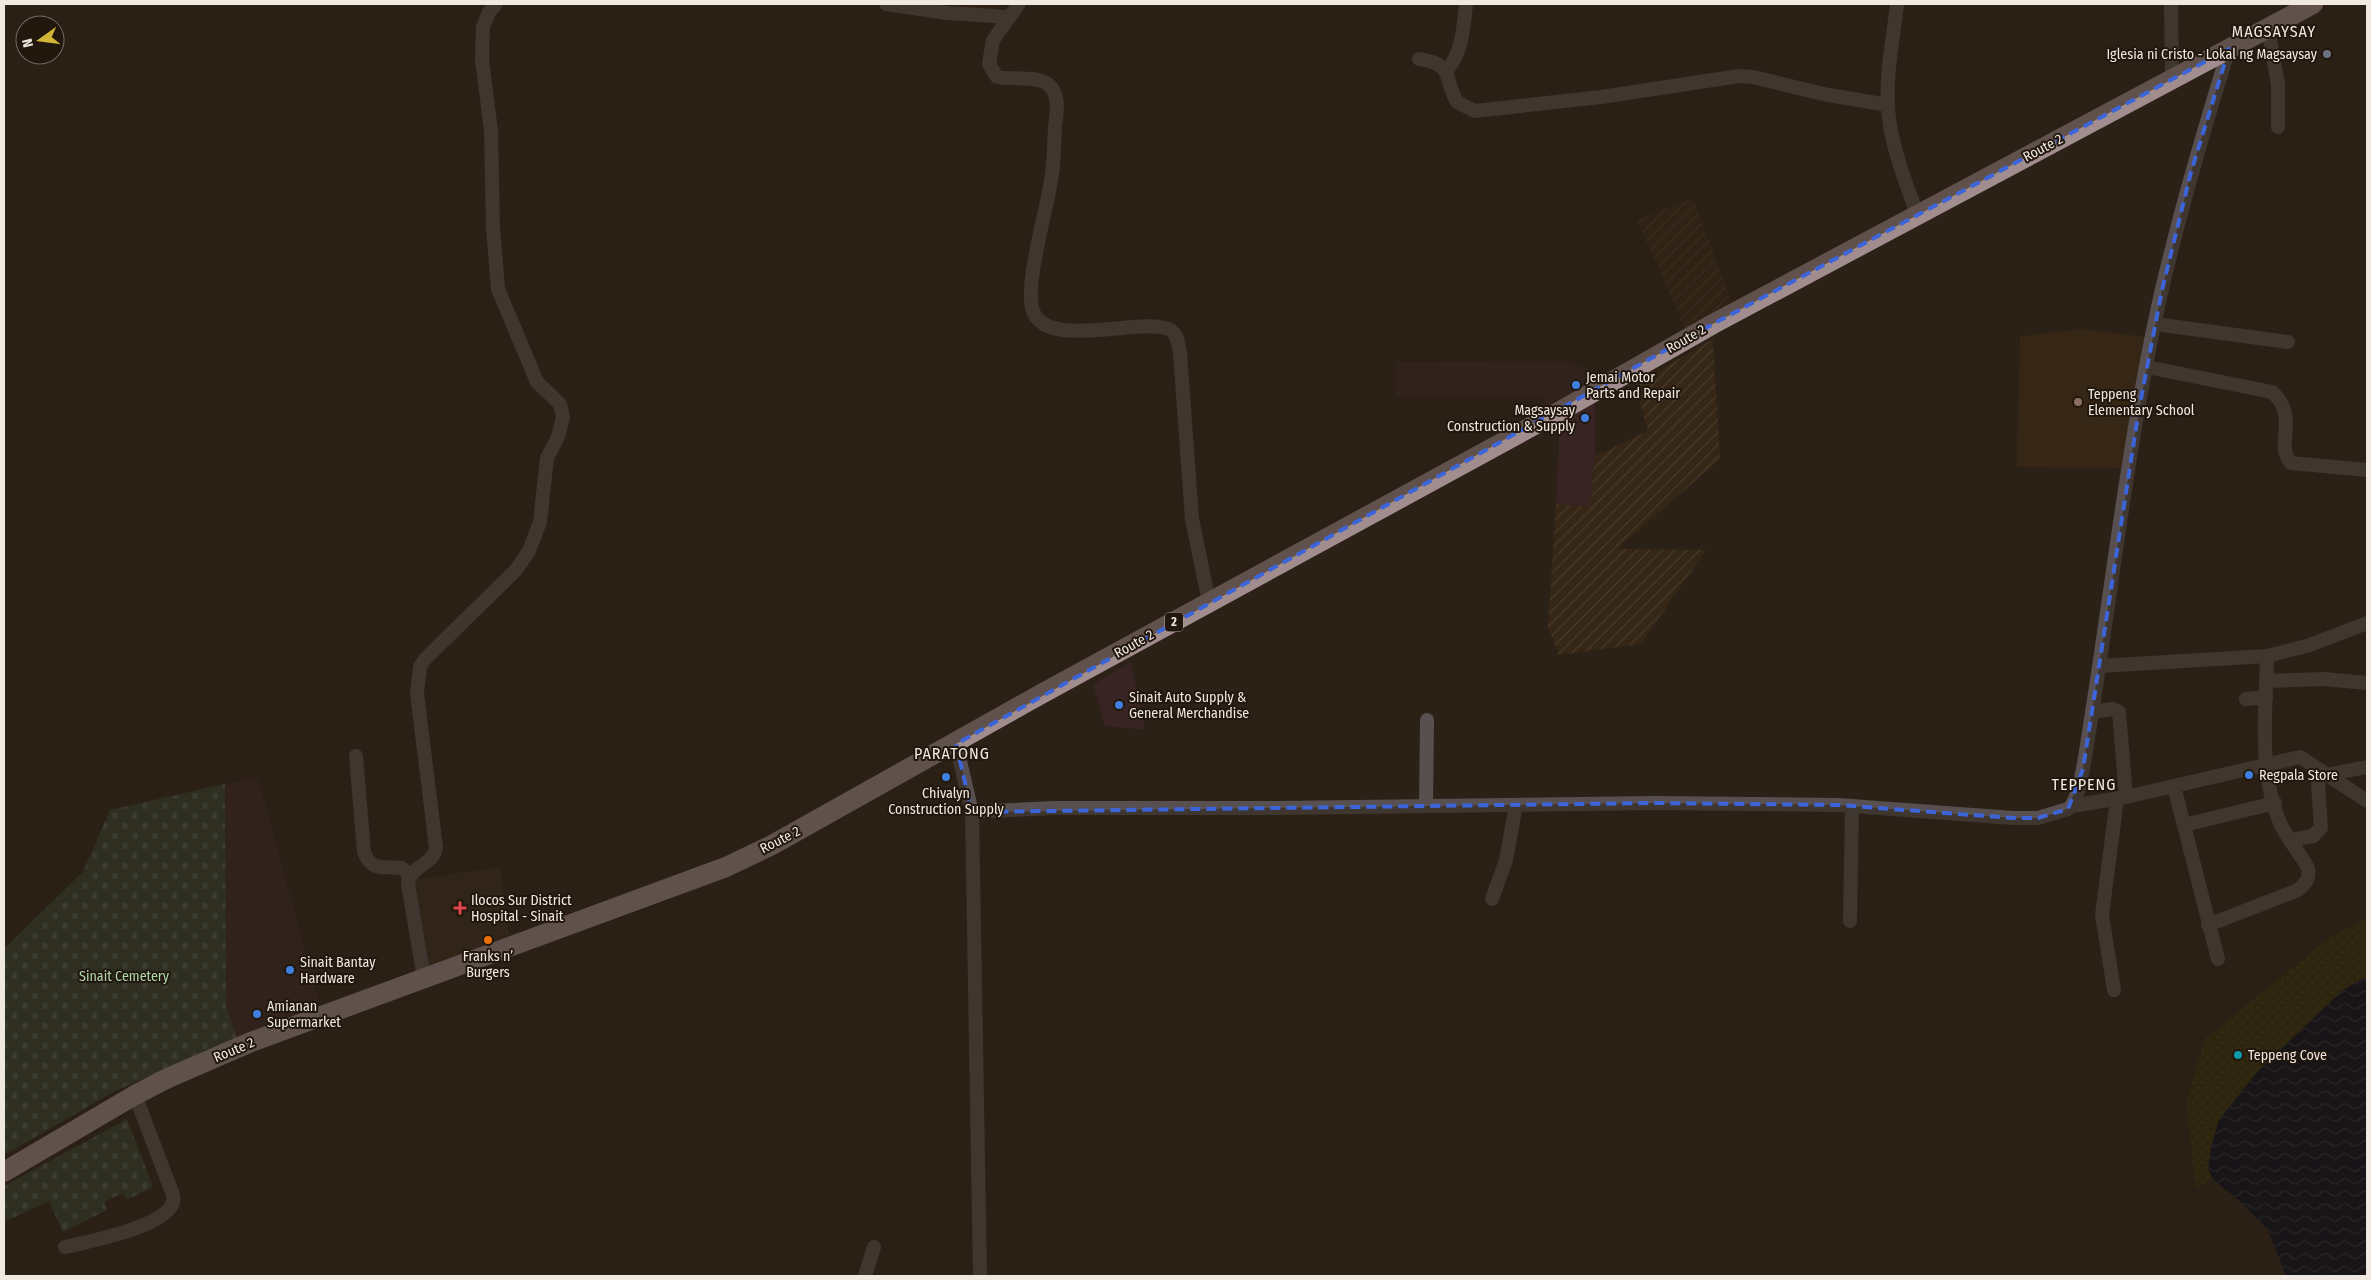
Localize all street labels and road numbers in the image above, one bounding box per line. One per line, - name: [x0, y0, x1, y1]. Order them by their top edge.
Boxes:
- street label: Route 2: [2020, 130, 2066, 166]
- street label: Route 2: [1663, 321, 1709, 357]
- road number: 2: [1165, 612, 1183, 632]
- street label: Route 2: [1111, 626, 1157, 662]
- street label: Route 2: [757, 823, 803, 857]
- street label: Route 2: [211, 1034, 257, 1066]

